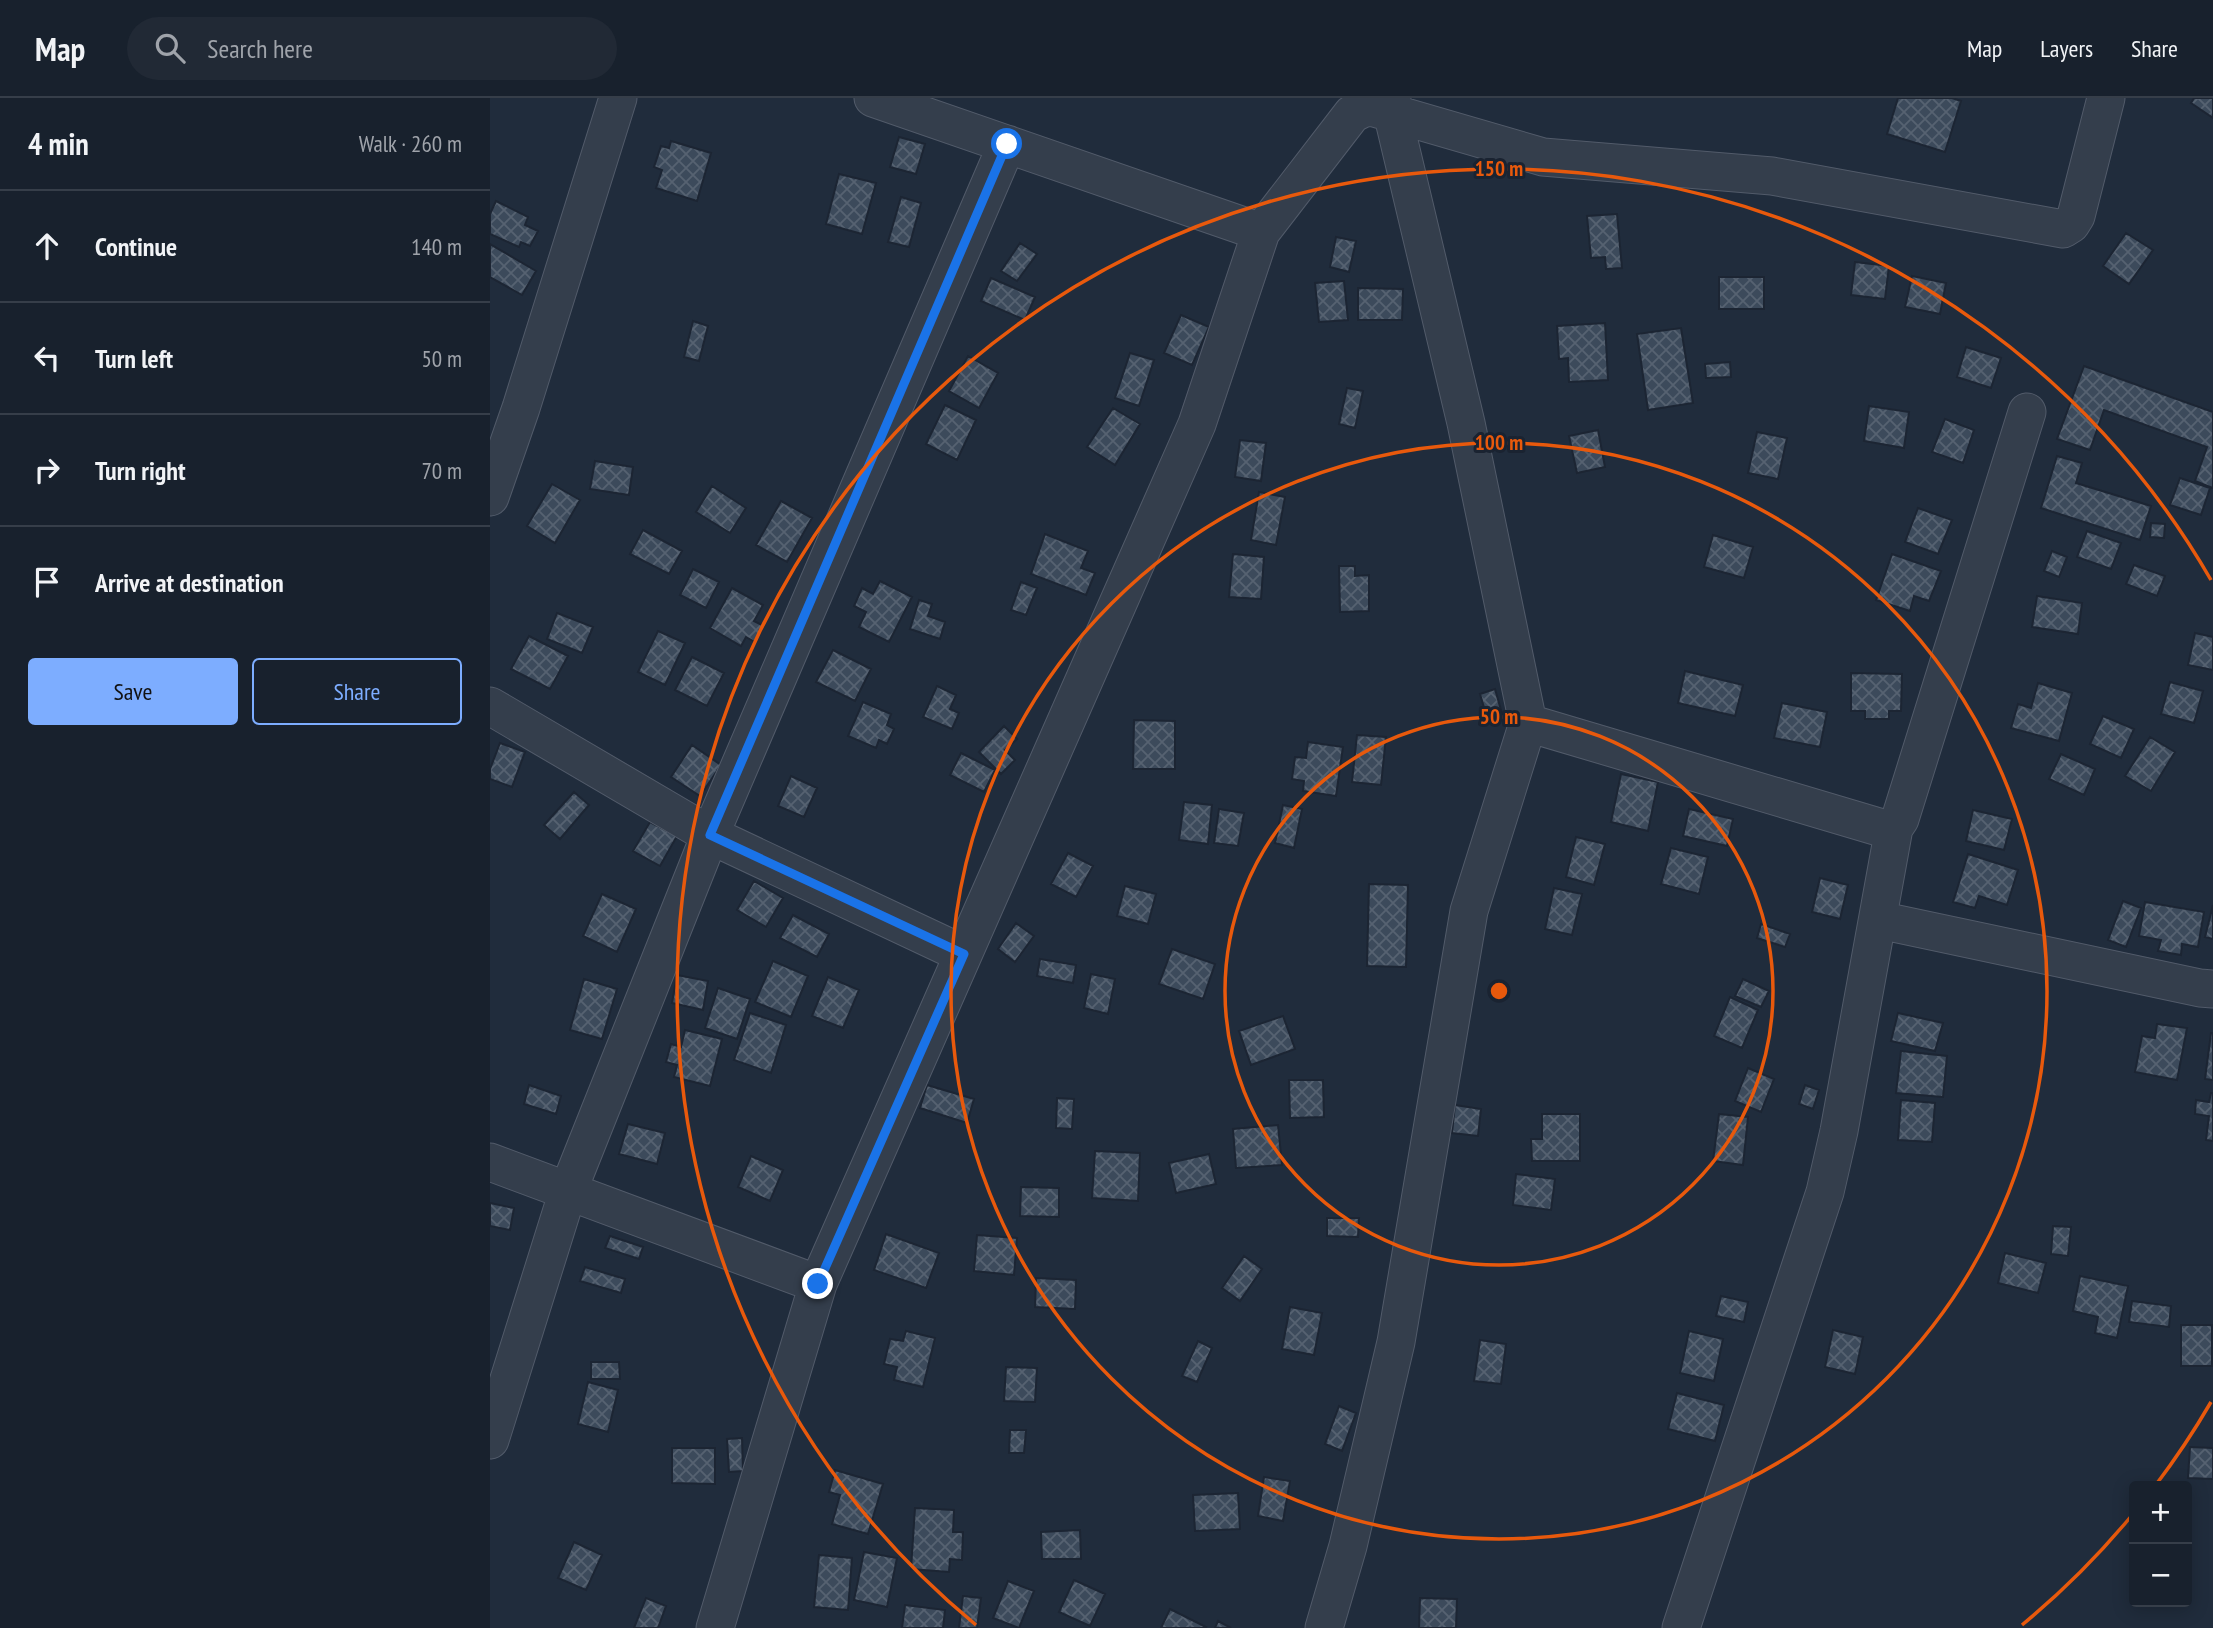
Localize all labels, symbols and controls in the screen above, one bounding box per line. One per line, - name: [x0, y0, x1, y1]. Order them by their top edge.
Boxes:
- search box: [127, 17, 617, 80]
- text: Map: [35, 27, 85, 70]
- icon: search: [151, 29, 189, 67]
- text: Search here: [207, 32, 313, 65]
- text: Map: [1967, 33, 2002, 64]
- text: Layers: [2040, 33, 2093, 64]
- text: Share: [2131, 33, 2178, 64]
- text: 4 min: [28, 124, 89, 163]
- route start: [991, 128, 1022, 159]
- text: Walk · 260 m: [359, 129, 462, 158]
- text: 150 m: [1475, 155, 1523, 182]
- icon: ahead: [28, 227, 66, 265]
- text: Continue: [95, 230, 177, 263]
- text: 140 m: [411, 232, 462, 261]
- icon: left: [28, 339, 66, 377]
- text: Turn left: [95, 342, 173, 375]
- text: 50 m: [421, 344, 462, 373]
- text: 100 m: [1475, 429, 1523, 456]
- icon: right: [28, 451, 66, 489]
- text: Turn right: [95, 454, 186, 487]
- text: 70 m: [421, 456, 462, 485]
- icon: arrive: [28, 563, 66, 601]
- text: Arrive at destination: [95, 566, 284, 599]
- button: Save: [28, 658, 238, 725]
- button: Share: [252, 658, 462, 725]
- text: 50 m: [1480, 703, 1518, 730]
- centre of rings: [1487, 979, 1511, 1003]
- route end: [802, 1268, 833, 1299]
- map controls: [2129, 1481, 2192, 1607]
- button: +: [2129, 1481, 2192, 1544]
- button: −: [2129, 1544, 2192, 1607]

